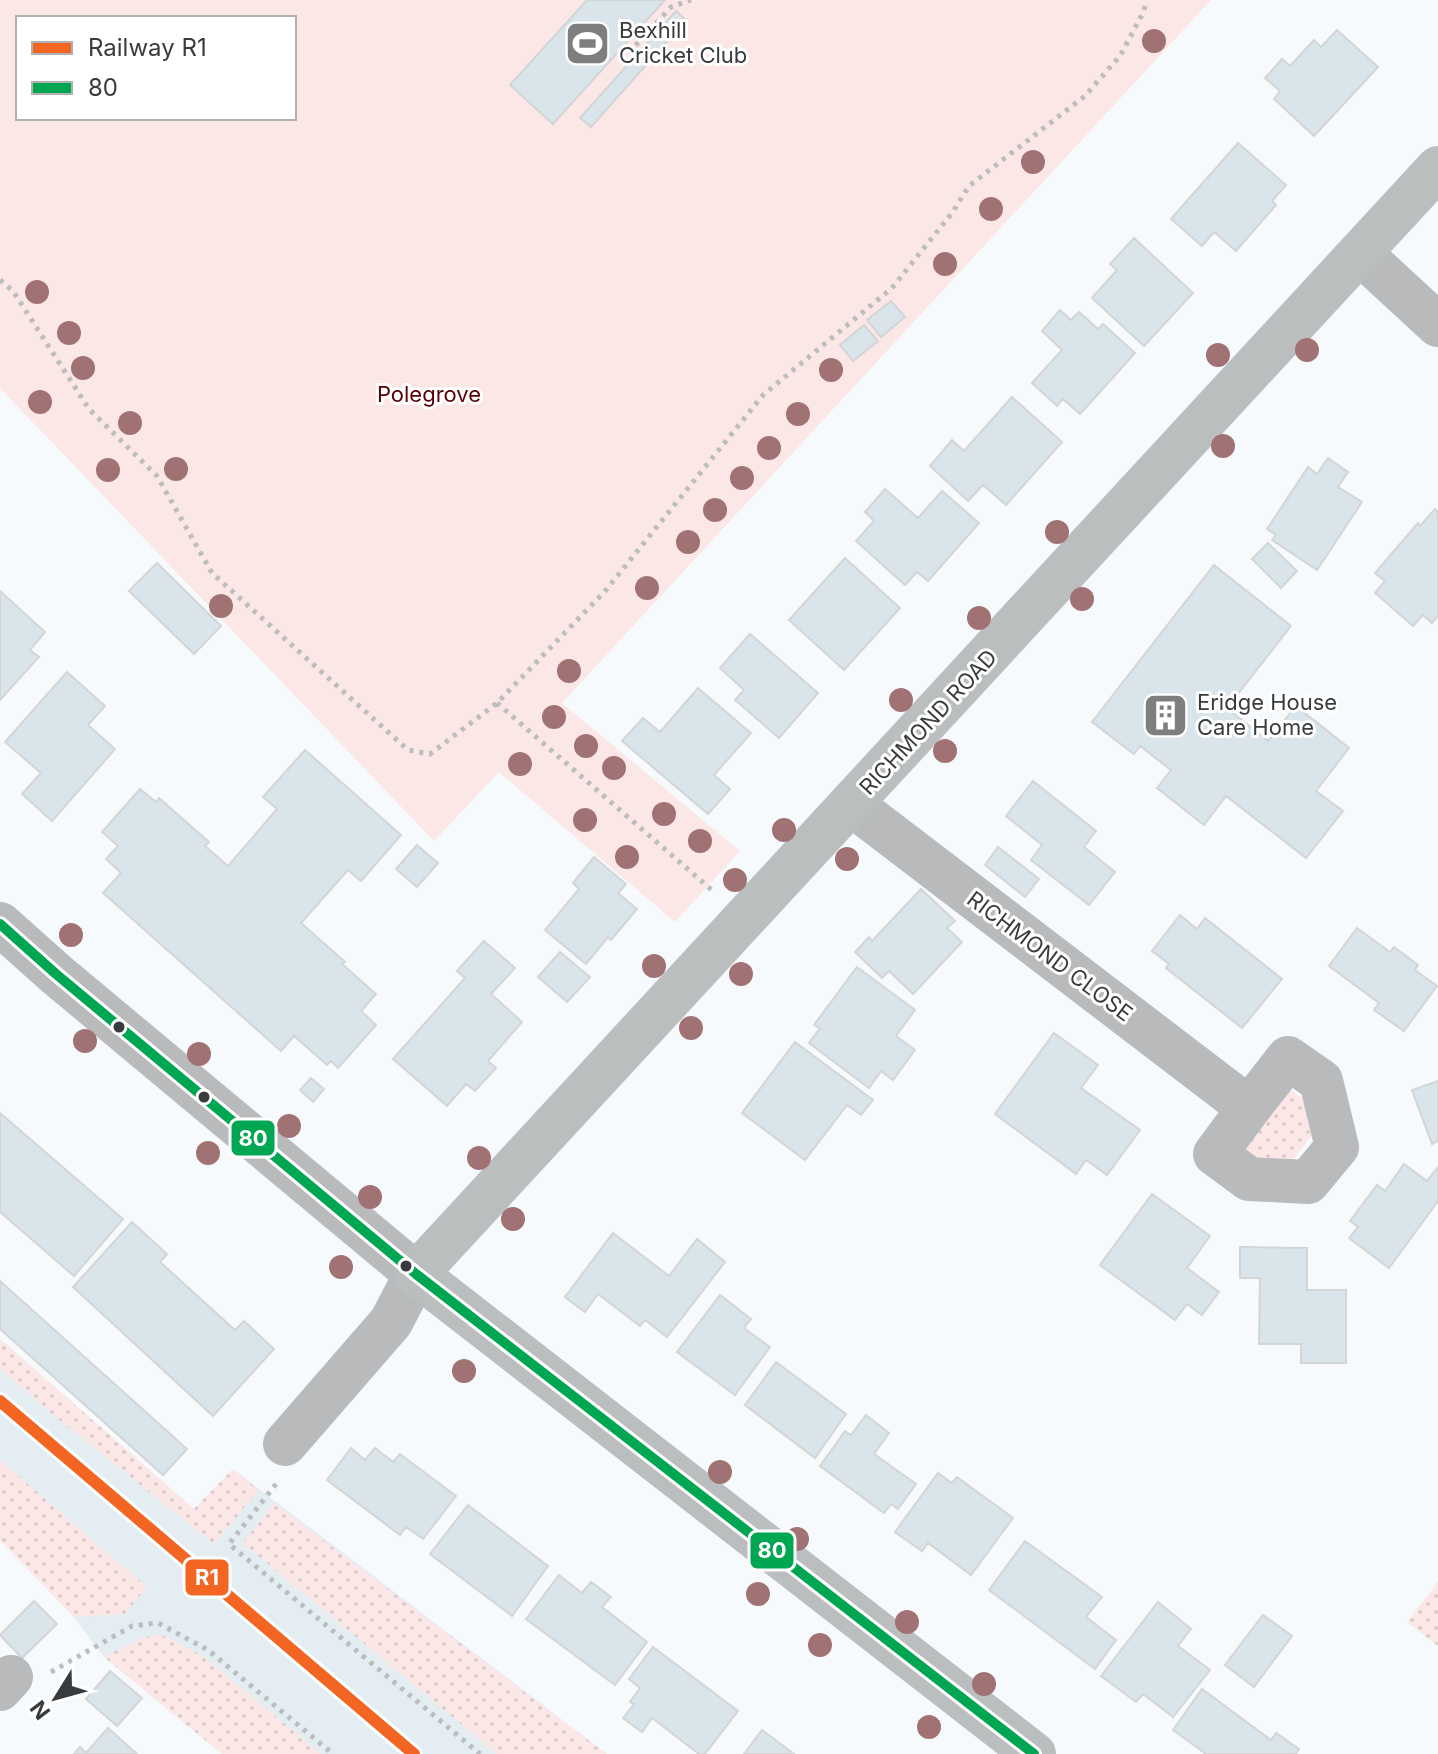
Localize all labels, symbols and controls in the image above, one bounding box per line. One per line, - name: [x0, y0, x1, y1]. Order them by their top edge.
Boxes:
- legend: [16, 16, 296, 120]
- place label: Bexhill Cricket Club: [619, 17, 747, 68]
- sports icon: Bexhill Cricket Club: [564, 19, 612, 67]
- text: Railway R1: [88, 33, 207, 62]
- text: 80: [88, 73, 118, 102]
- park label: Polegrove: [377, 381, 481, 407]
- street label: RICHMOND ROAD: [854, 644, 1002, 800]
- place label: Eridge House Care Home: [1197, 689, 1337, 740]
- building icon: Eridge House Care Home: [1142, 691, 1190, 739]
- street label: RICHMOND CLOSE: [962, 885, 1138, 1027]
- unlabelled marker: [111, 1019, 127, 1035]
- unlabelled marker: [196, 1089, 212, 1105]
- line badge: 80: [230, 1119, 276, 1157]
- text: 80: [238, 1125, 268, 1151]
- unlabelled marker: [398, 1258, 414, 1274]
- line badge: 80: [749, 1531, 795, 1570]
- text: 80: [757, 1537, 787, 1563]
- line badge: R1: [184, 1558, 230, 1597]
- text: R1: [195, 1564, 219, 1590]
- north arrow: [16, 1658, 96, 1738]
- text: N: [25, 1696, 55, 1725]

